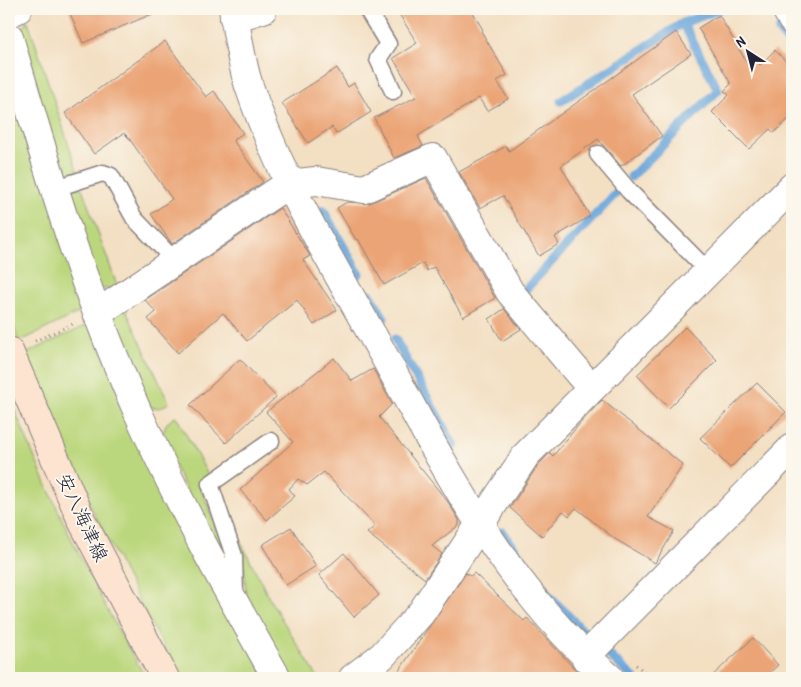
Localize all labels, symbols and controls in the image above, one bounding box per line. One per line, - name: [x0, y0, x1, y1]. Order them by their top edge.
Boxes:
- north arrow: [724, 28, 774, 78]
- text: N: [731, 31, 749, 51]
- street label: 安八海津線: [51, 468, 115, 566]

